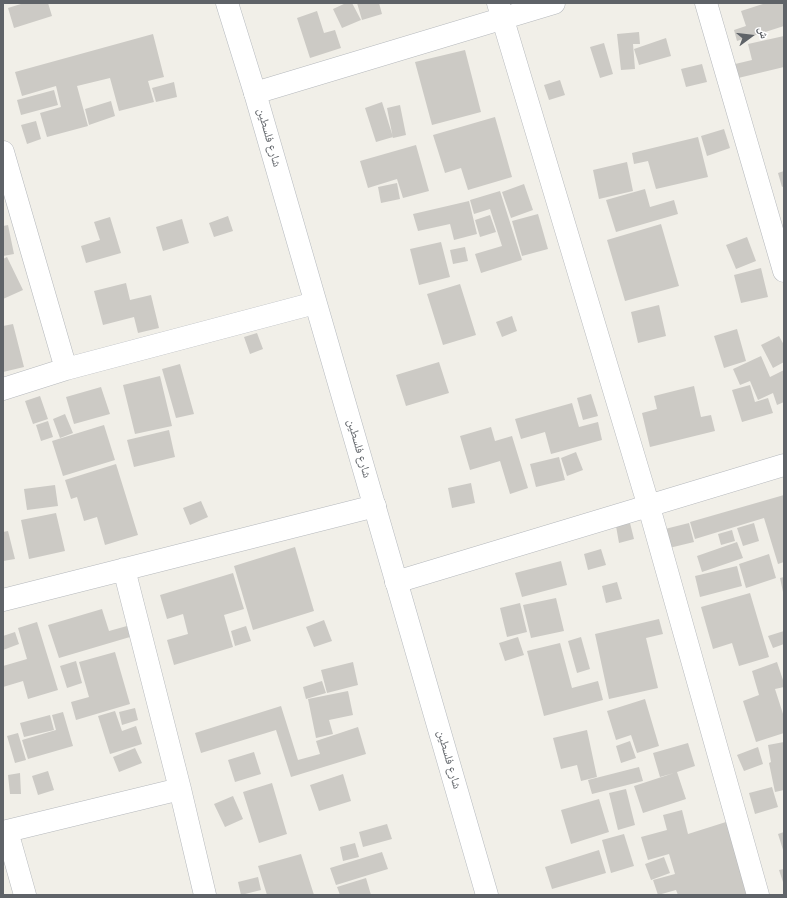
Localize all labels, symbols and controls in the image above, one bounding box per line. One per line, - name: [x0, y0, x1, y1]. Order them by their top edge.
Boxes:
- north arrow: [731, 16, 771, 56]
- text: ش: [754, 25, 771, 40]
- street label: شارع فلسطين: [253, 107, 283, 169]
- street label: شارع فلسطين: [343, 418, 373, 480]
- street label: شارع فلسطين: [433, 729, 463, 791]

